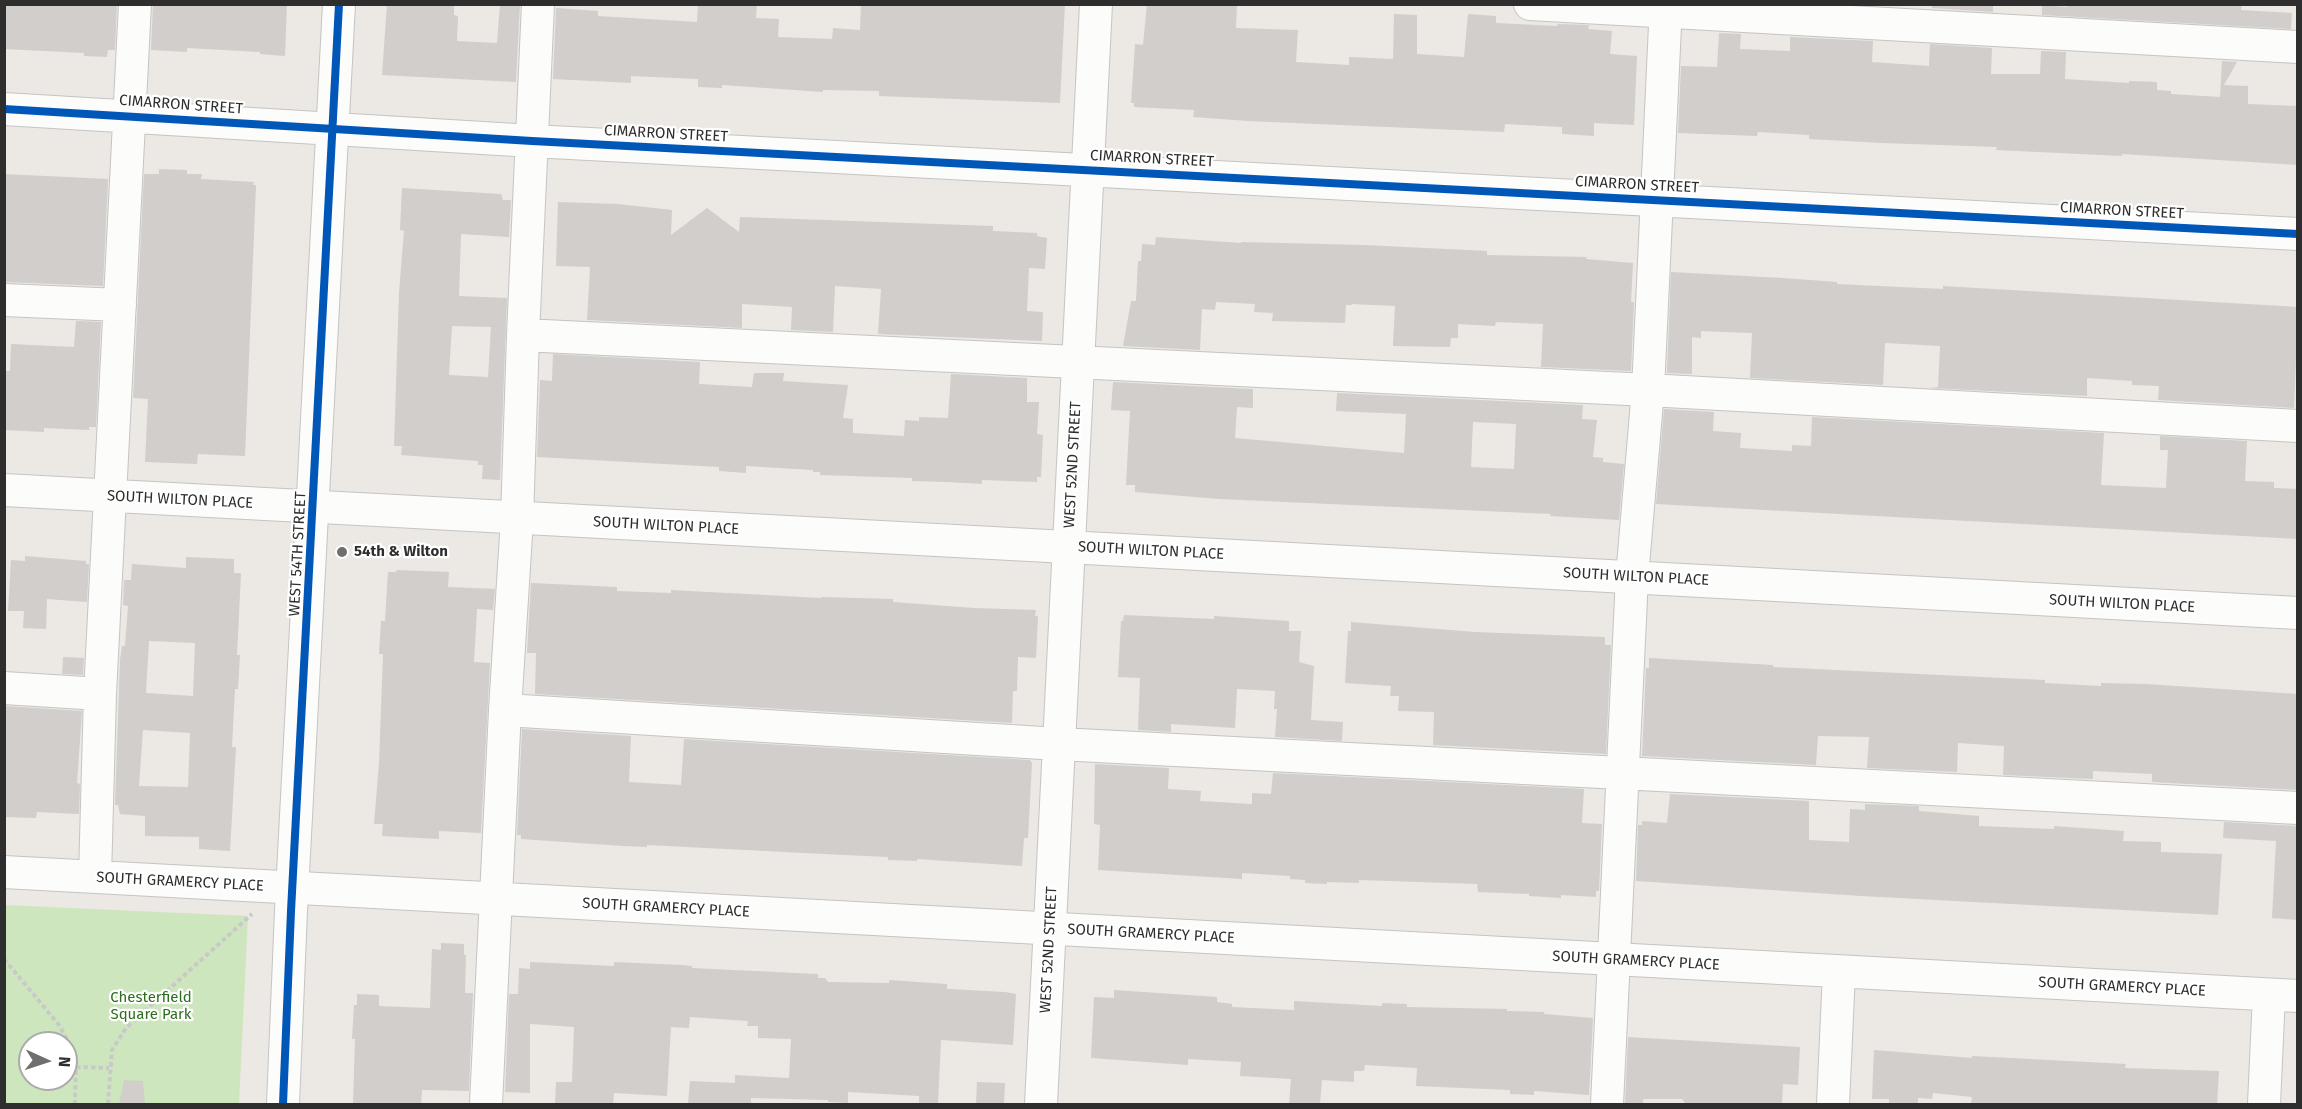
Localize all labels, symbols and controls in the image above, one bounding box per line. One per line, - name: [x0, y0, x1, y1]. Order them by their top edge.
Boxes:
- street label: CIMARRON STREET: [118, 92, 244, 118]
- street label: CIMARRON STREET: [604, 122, 728, 146]
- street label: CIMARRON STREET: [1090, 147, 1214, 171]
- street label: CIMARRON STREET: [1575, 173, 1699, 197]
- street label: CIMARRON STREET: [2060, 199, 2184, 223]
- street label: WEST 52ND STREET: [1061, 401, 1085, 529]
- street label: SOUTH WILTON PLACE: [106, 487, 254, 513]
- street label: WEST 54TH STREET: [286, 491, 310, 617]
- street label: SOUTH WILTON PLACE: [592, 513, 740, 539]
- street label: SOUTH WILTON PLACE: [1077, 538, 1225, 564]
- place label: 54th & Wilton: [354, 543, 448, 561]
- marker: 54th & Wilton: [335, 545, 349, 559]
- street label: SOUTH WILTON PLACE: [1562, 564, 1710, 590]
- street label: SOUTH WILTON PLACE: [2048, 591, 2196, 617]
- street label: SOUTH GRAMERCY PLACE: [96, 869, 264, 895]
- street label: WEST 52ND STREET: [1037, 886, 1061, 1014]
- street label: SOUTH GRAMERCY PLACE: [582, 895, 750, 921]
- street label: SOUTH GRAMERCY PLACE: [1067, 921, 1235, 947]
- street label: SOUTH GRAMERCY PLACE: [1552, 948, 1720, 974]
- street label: SOUTH GRAMERCY PLACE: [2038, 974, 2206, 1000]
- park label: Chesterfield Square Park: [110, 989, 192, 1024]
- north arrow: [18, 1031, 78, 1091]
- text: N: [55, 1056, 74, 1068]

